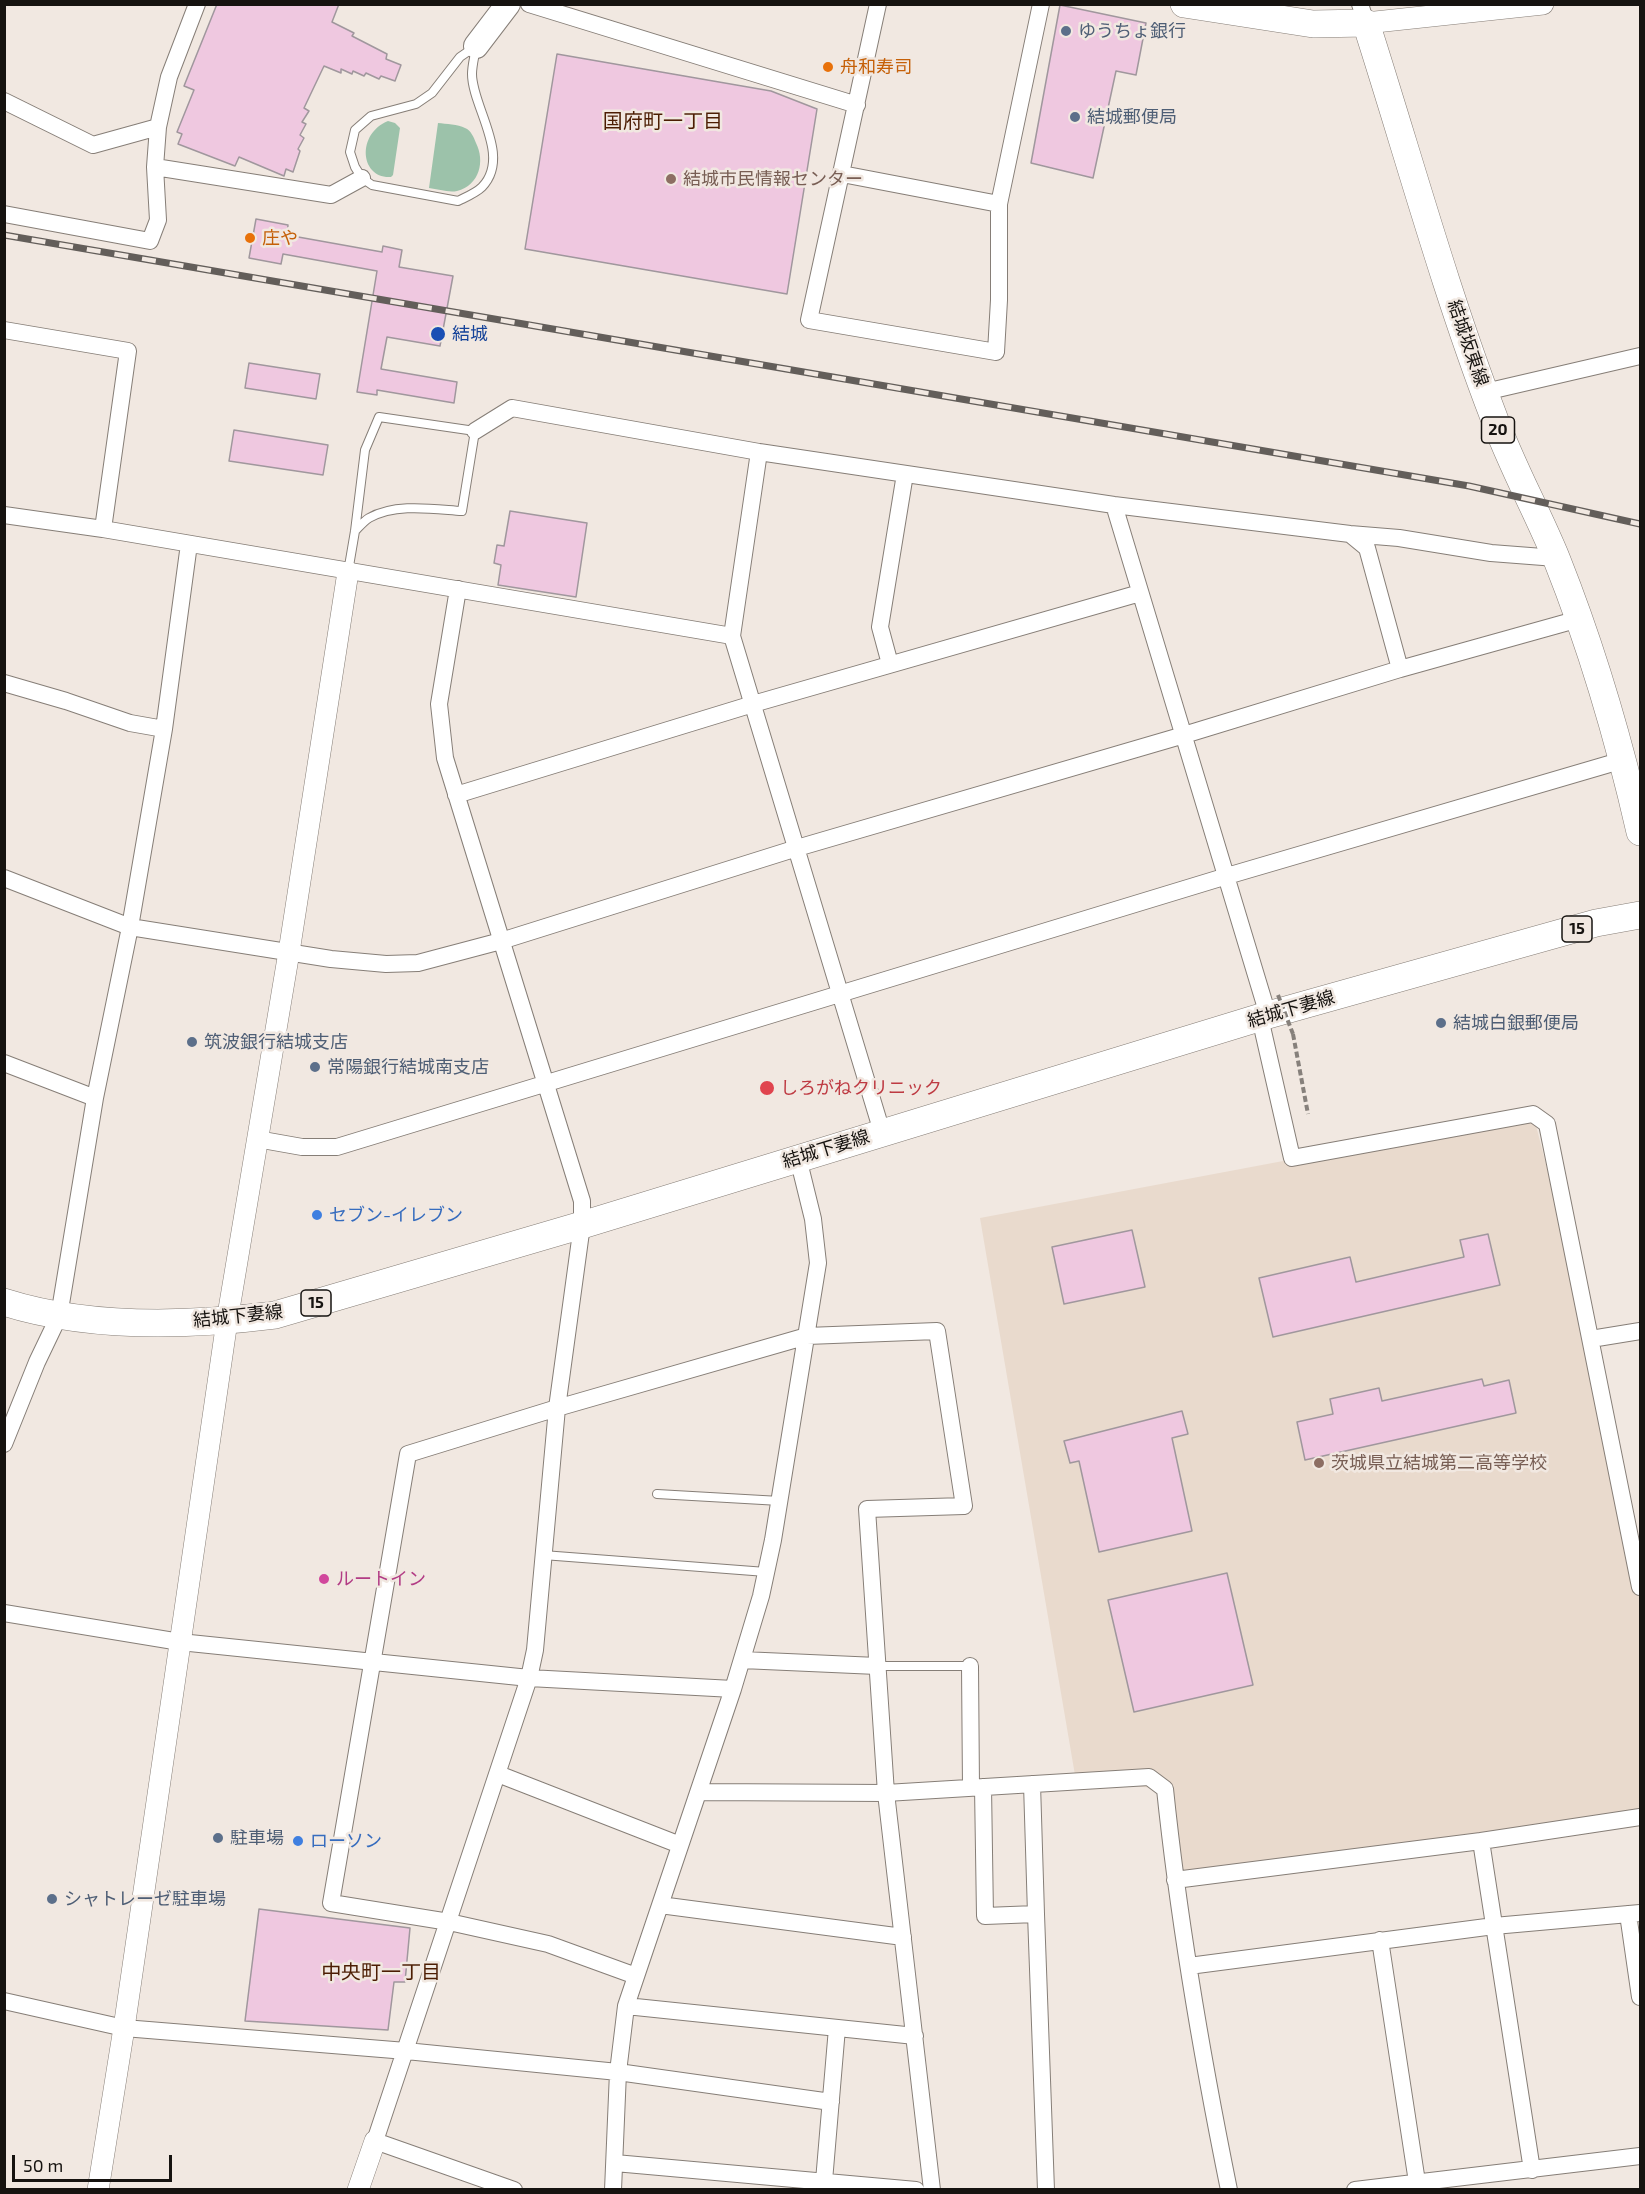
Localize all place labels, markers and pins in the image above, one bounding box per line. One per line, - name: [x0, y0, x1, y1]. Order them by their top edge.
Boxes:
- place label: ゆうちょ銀行: [1078, 20, 1186, 42]
- marker: ゆうちょ銀行: [1059, 24, 1073, 38]
- place label: 舟和寿司: [840, 56, 912, 78]
- marker: 舟和寿司: [821, 60, 835, 74]
- place label: 結城郵便局: [1087, 106, 1177, 128]
- marker: 結城郵便局: [1068, 110, 1082, 124]
- place label: 結城市民情報センター: [683, 168, 863, 190]
- marker: 結城市民情報センター: [664, 172, 678, 186]
- place label: 庄や: [262, 227, 298, 249]
- marker: 庄や: [243, 231, 257, 245]
- place label: 結城: [452, 323, 488, 345]
- marker: 結城: [429, 325, 447, 343]
- place label: 結城白銀郵便局: [1453, 1012, 1579, 1034]
- marker: 結城白銀郵便局: [1434, 1016, 1448, 1030]
- place label: 筑波銀行結城支店: [204, 1031, 348, 1053]
- marker: 筑波銀行結城支店: [185, 1035, 199, 1049]
- place label: 常陽銀行結城南支店: [327, 1056, 489, 1078]
- marker: 常陽銀行結城南支店: [308, 1060, 322, 1074]
- place label: しろがねクリニック: [780, 1077, 942, 1099]
- marker: しろがねクリニック: [758, 1079, 776, 1097]
- place label: セブン-イレブン: [329, 1204, 463, 1226]
- marker: セブン-イレブン: [310, 1208, 324, 1222]
- place label: 茨城県立結城第二高等学校: [1331, 1452, 1547, 1474]
- marker: 茨城県立結城第二高等学校: [1312, 1456, 1326, 1470]
- place label: ルートイン: [336, 1568, 426, 1590]
- marker: ルートイン: [317, 1572, 331, 1586]
- place label: 駐車場: [230, 1827, 284, 1849]
- place label: ローソン: [310, 1830, 382, 1852]
- marker: 駐車場: [211, 1831, 225, 1845]
- marker: ローソン: [291, 1834, 305, 1848]
- place label: シャトレーゼ駐車場: [64, 1888, 226, 1910]
- marker: シャトレーゼ駐車場: [45, 1892, 59, 1906]

